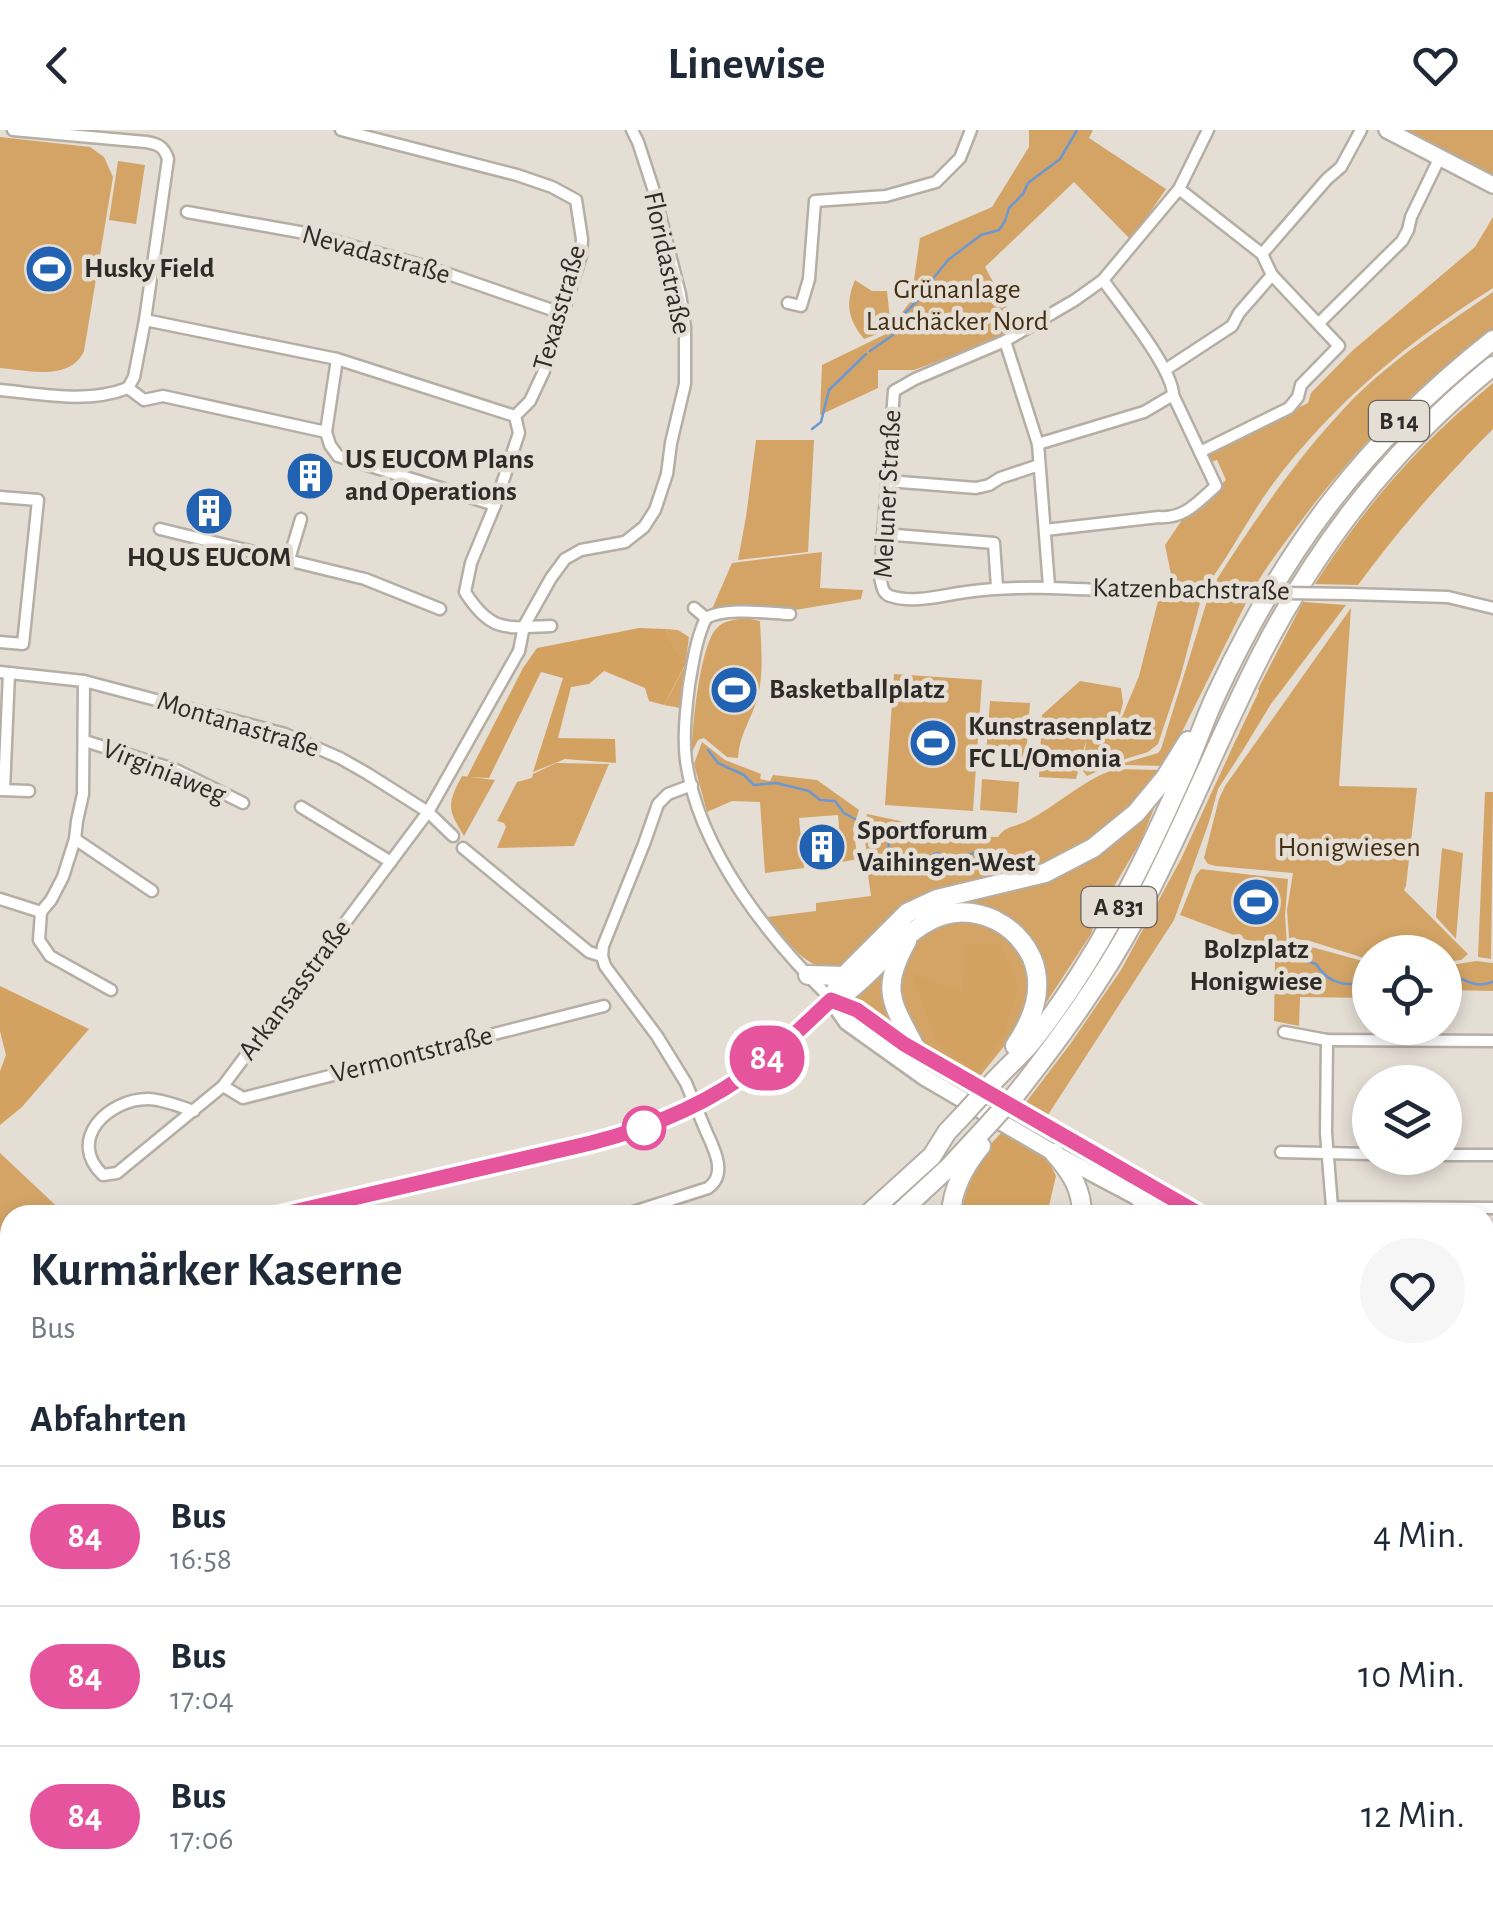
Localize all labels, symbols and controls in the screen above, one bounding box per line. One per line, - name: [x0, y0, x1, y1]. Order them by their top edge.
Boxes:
- icon: back: [30, 38, 85, 93]
- icon: heart: [1408, 38, 1463, 93]
- text: Linewise: [668, 42, 825, 87]
- street label: Floridastraße: [638, 189, 696, 337]
- street label: Nevadastraße: [299, 221, 453, 289]
- street label: Texasstraße: [529, 242, 591, 374]
- sports icon: Husky Field: [23, 243, 75, 295]
- place label: Husky Field: [84, 255, 215, 283]
- park label: Grünanlage Lauchäcker Nord: [866, 276, 1048, 336]
- road number: B 14: [1369, 401, 1429, 441]
- street label: Meluner Straße: [870, 409, 906, 579]
- place label: US EUCOM Plans and Operations: [345, 446, 534, 506]
- building icon: US EUCOM Plans and Operations: [284, 450, 336, 502]
- building icon: HQ US EUCOM: [183, 485, 235, 537]
- place label: HQ US EUCOM: [127, 544, 291, 572]
- street label: Katzenbachstraße: [1092, 574, 1290, 606]
- sports icon: Basketballplatz: [708, 664, 760, 716]
- place label: Basketballplatz: [769, 676, 945, 704]
- street label: Montanastraße: [154, 687, 322, 763]
- place label: Kunstrasenplatz FC LL/Omonia: [968, 713, 1152, 773]
- sports icon: Kunstrasenplatz FC LL/Omonia: [907, 717, 959, 769]
- street label: Virginiaweg: [98, 735, 230, 810]
- place label: Sportforum Vaihingen-West: [857, 817, 1036, 877]
- building icon: Sportforum Vaihingen-West: [796, 821, 848, 873]
- park label: Honigwiesen: [1277, 834, 1421, 862]
- sports icon: Bolzplatz Honigwiese: [1230, 876, 1282, 928]
- road number: A 831: [1082, 887, 1156, 927]
- street label: Arkansasstraße: [233, 915, 357, 1065]
- map controls: [1352, 935, 1462, 1175]
- button: locate: [1352, 935, 1462, 1045]
- place label: Bolzplatz Honigwiese: [1189, 936, 1323, 996]
- street label: Vermontstraße: [328, 1021, 496, 1089]
- line badge: 84: [722, 1026, 812, 1090]
- text: 84: [750, 1041, 784, 1076]
- button: layers: [1352, 1065, 1462, 1175]
- unlabelled marker: [623, 1107, 665, 1149]
- button: heart: [1360, 1238, 1465, 1343]
- text: Kurmärker Kaserne: [30, 1247, 403, 1295]
- text: Bus: [30, 1312, 75, 1344]
- text: Abfahrten: [30, 1401, 187, 1439]
- text: Bus: [170, 1498, 226, 1536]
- text: 4 Min.: [1373, 1517, 1465, 1555]
- text: 84: [68, 1519, 102, 1554]
- text: 16:58: [170, 1543, 232, 1575]
- text: Bus: [170, 1638, 226, 1676]
- text: 10 Min.: [1358, 1657, 1465, 1695]
- text: 84: [68, 1659, 102, 1694]
- text: 17:04: [170, 1683, 234, 1715]
- text: Bus: [170, 1778, 226, 1816]
- text: 12 Min.: [1361, 1797, 1465, 1835]
- text: 84: [68, 1799, 102, 1834]
- text: 17:06: [170, 1823, 234, 1855]

